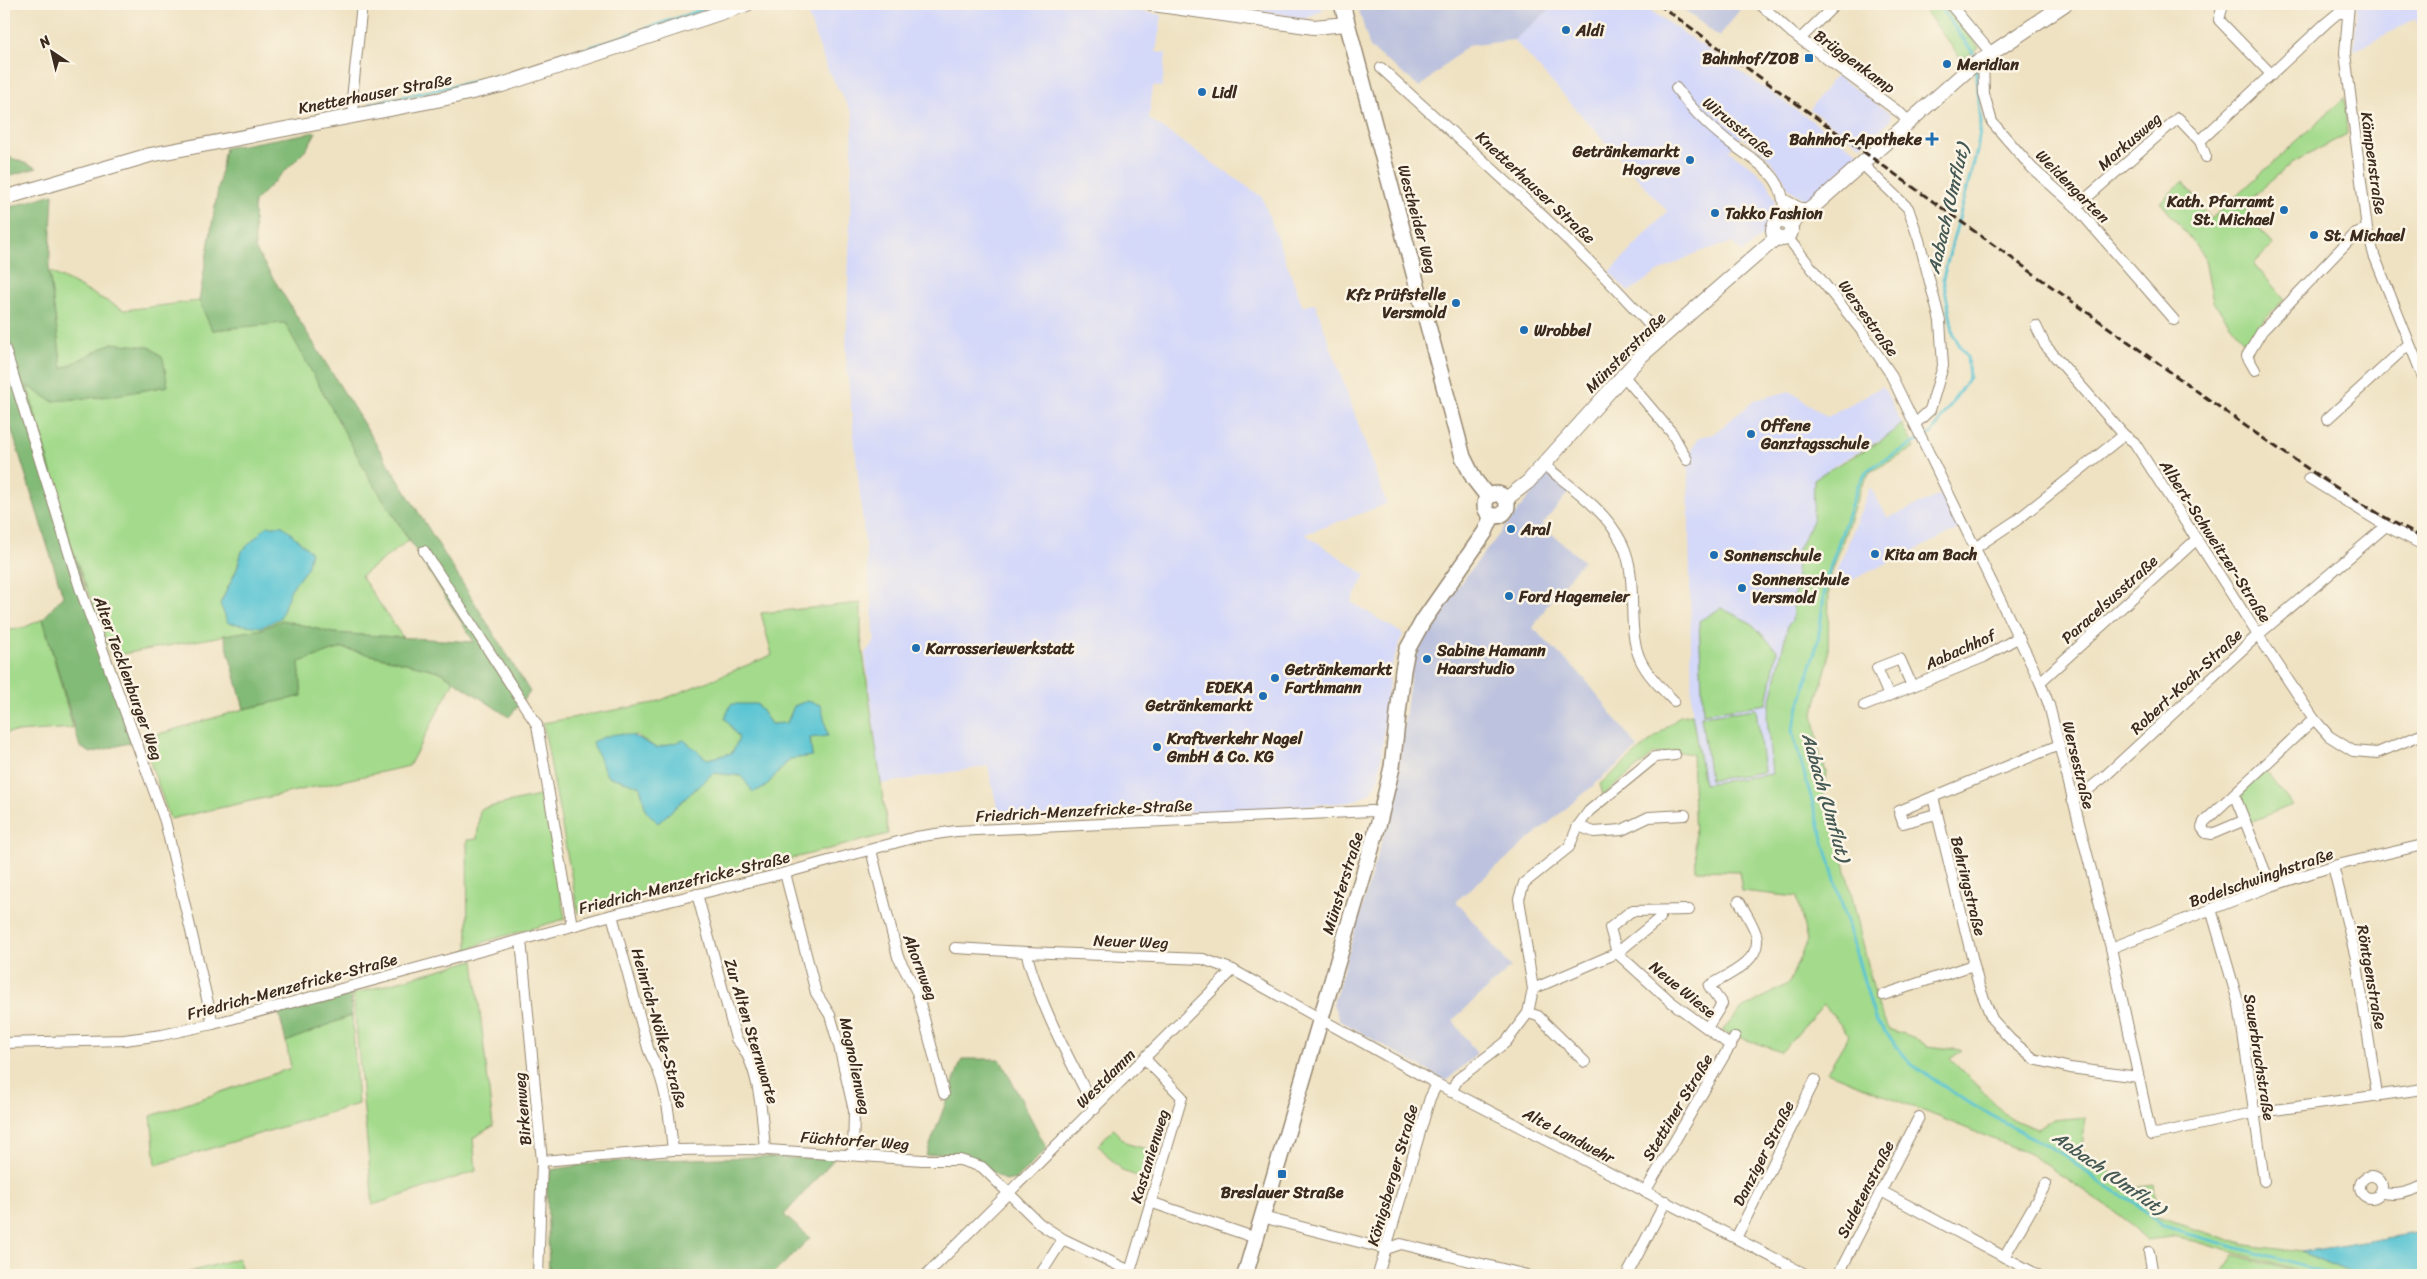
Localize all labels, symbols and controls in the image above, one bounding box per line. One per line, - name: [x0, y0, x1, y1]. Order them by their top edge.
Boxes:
- place label: Aldi: [1575, 16, 1605, 45]
- street label: Brüggenkamp: [1808, 22, 1902, 102]
- marker: Aldi: [1560, 24, 1572, 36]
- north arrow: [28, 28, 78, 78]
- text: N: [33, 29, 56, 55]
- place label: Bahnhof/ZOB: [1702, 44, 1800, 73]
- place label: Meridian: [1956, 50, 2019, 79]
- marker: Bahnhof/ZOB: [1803, 52, 1815, 64]
- marker: Meridian: [1941, 58, 1953, 70]
- street label: Knetterhauser Straße: [296, 64, 455, 123]
- place label: Lidl: [1212, 78, 1238, 107]
- marker: Lidl: [1196, 86, 1208, 98]
- street label: Wirusstraße: [1696, 89, 1781, 166]
- street label: Markusweg: [2090, 105, 2168, 178]
- street label: Kämpenstraße: [2352, 110, 2395, 216]
- street label: Knetterhauser Straße: [1469, 123, 1603, 251]
- place label: Bahnhof-Apotheke: [1789, 125, 1923, 154]
- marker: Bahnhof-Apotheke: [1926, 133, 1938, 145]
- place label: Getränkemarkt Hogreve: [1571, 137, 1680, 184]
- water label: Aabach (Umflut): [1917, 138, 1979, 278]
- street label: Weidengarten: [2028, 142, 2117, 231]
- marker: Getränkemarkt Hogreve: [1684, 154, 1696, 166]
- street label: Westheider Weg: [1389, 161, 1446, 277]
- place label: Kath. Pfarramt St. Michael: [2166, 187, 2275, 234]
- place label: Takko Fashion: [1725, 199, 1823, 228]
- marker: Kath. Pfarramt St. Michael: [2278, 204, 2290, 216]
- marker: Takko Fashion: [1709, 207, 1721, 219]
- place label: St. Michael: [2323, 221, 2406, 250]
- marker: St. Michael: [2308, 229, 2320, 241]
- street label: Wersestraße: [1830, 273, 1907, 363]
- place label: Kfz Prüfstelle Versmold: [1345, 280, 1448, 327]
- marker: Kfz Prüfstelle Versmold: [1450, 297, 1462, 309]
- street label: Münsterstraße: [1578, 304, 1673, 400]
- place label: Wrobbel: [1534, 316, 1592, 345]
- marker: Wrobbel: [1518, 324, 1530, 336]
- place label: Offene Ganztagsschule: [1760, 411, 1870, 458]
- marker: Offene Ganztagsschule: [1745, 428, 1757, 440]
- street label: Albert-Schweitzer-Straße: [2151, 453, 2280, 629]
- place label: Aral: [1520, 515, 1552, 544]
- marker: Aral: [1505, 523, 1517, 535]
- place label: Kita am Bach: [1884, 540, 1978, 569]
- place label: Sonnenschule: [1723, 541, 1822, 570]
- street label: Paracelsusstraße: [2054, 547, 2165, 651]
- marker: Kita am Bach: [1869, 548, 1881, 560]
- marker: Sonnenschule: [1708, 549, 1720, 561]
- place label: Sonnenschule Versmold: [1751, 565, 1850, 612]
- place label: Ford Hagemeier: [1518, 582, 1631, 611]
- marker: Sonnenschule Versmold: [1736, 582, 1748, 594]
- marker: Ford Hagemeier: [1503, 590, 1515, 602]
- street label: Alter Tecklenburger Weg: [85, 591, 172, 764]
- street label: Aabachhof: [1919, 620, 2002, 678]
- street label: Robert-Koch-Straße: [2123, 621, 2250, 742]
- place label: Karrosseriewerkstatt: [925, 634, 1075, 663]
- place label: Sabine Hamann Haarstudio: [1436, 636, 1546, 683]
- marker: Karrosseriewerkstatt: [910, 642, 922, 654]
- marker: Sabine Hamann Haarstudio: [1421, 653, 1433, 665]
- place label: Getränkemarkt Farthmann: [1284, 655, 1393, 702]
- marker: Getränkemarkt Farthmann: [1269, 672, 1281, 684]
- place label: EDEKA Getränkemarkt: [1144, 673, 1253, 720]
- marker: EDEKA Getränkemarkt: [1257, 690, 1269, 702]
- street label: Wersestraße: [2054, 718, 2103, 812]
- place label: Kraftverkehr Nagel GmbH & Co. KG: [1166, 724, 1304, 771]
- water label: Aabach (Umflut): [1792, 728, 1861, 868]
- marker: Kraftverkehr Nagel GmbH & Co. KG: [1151, 741, 1163, 753]
- street label: Friedrich-Menzefricke-Straße: [975, 790, 1193, 831]
- street label: Münsterstraße: [1313, 828, 1372, 938]
- street label: Behringstraße: [1942, 833, 1995, 939]
- street label: Bodelschwinghstraße: [2185, 839, 2337, 916]
- street label: Friedrich-Menzefricke-Straße: [575, 842, 793, 923]
- street label: Röntgenstraße: [2348, 923, 2395, 1032]
- street label: Neuer Weg: [1093, 926, 1169, 957]
- street label: Ahornweg: [894, 929, 947, 1005]
- street label: Friedrich-Menzefricke-Straße: [184, 944, 401, 1029]
- street label: Heinrich-Nölke-Straße: [623, 945, 696, 1112]
- street label: Neue Wiese: [1642, 953, 1723, 1026]
- street label: Zur Alten Sternwarte: [716, 955, 788, 1108]
- street label: Sauerbruchstraße: [2235, 992, 2284, 1123]
- street label: Magnolienweg: [831, 1015, 880, 1118]
- street label: Westdamm: [1068, 1041, 1142, 1115]
- street label: Stettiner Straße: [1634, 1048, 1721, 1167]
- street label: Birkenweg: [505, 1071, 540, 1147]
- street label: Danziger Straße: [1724, 1095, 1803, 1211]
- street label: Alte Landwehr: [1517, 1099, 1621, 1173]
- street label: Königsberger Straße: [1358, 1101, 1427, 1250]
- street label: Kastanienweg: [1121, 1105, 1178, 1207]
- street label: Füchtorfer Weg: [800, 1122, 910, 1159]
- water label: Aabach (Umflut): [2045, 1122, 2175, 1226]
- street label: Sudetenstraße: [1828, 1135, 1903, 1243]
- marker: Breslauer Straße: [1276, 1168, 1288, 1180]
- place label: Breslauer Straße: [1221, 1178, 1344, 1207]

